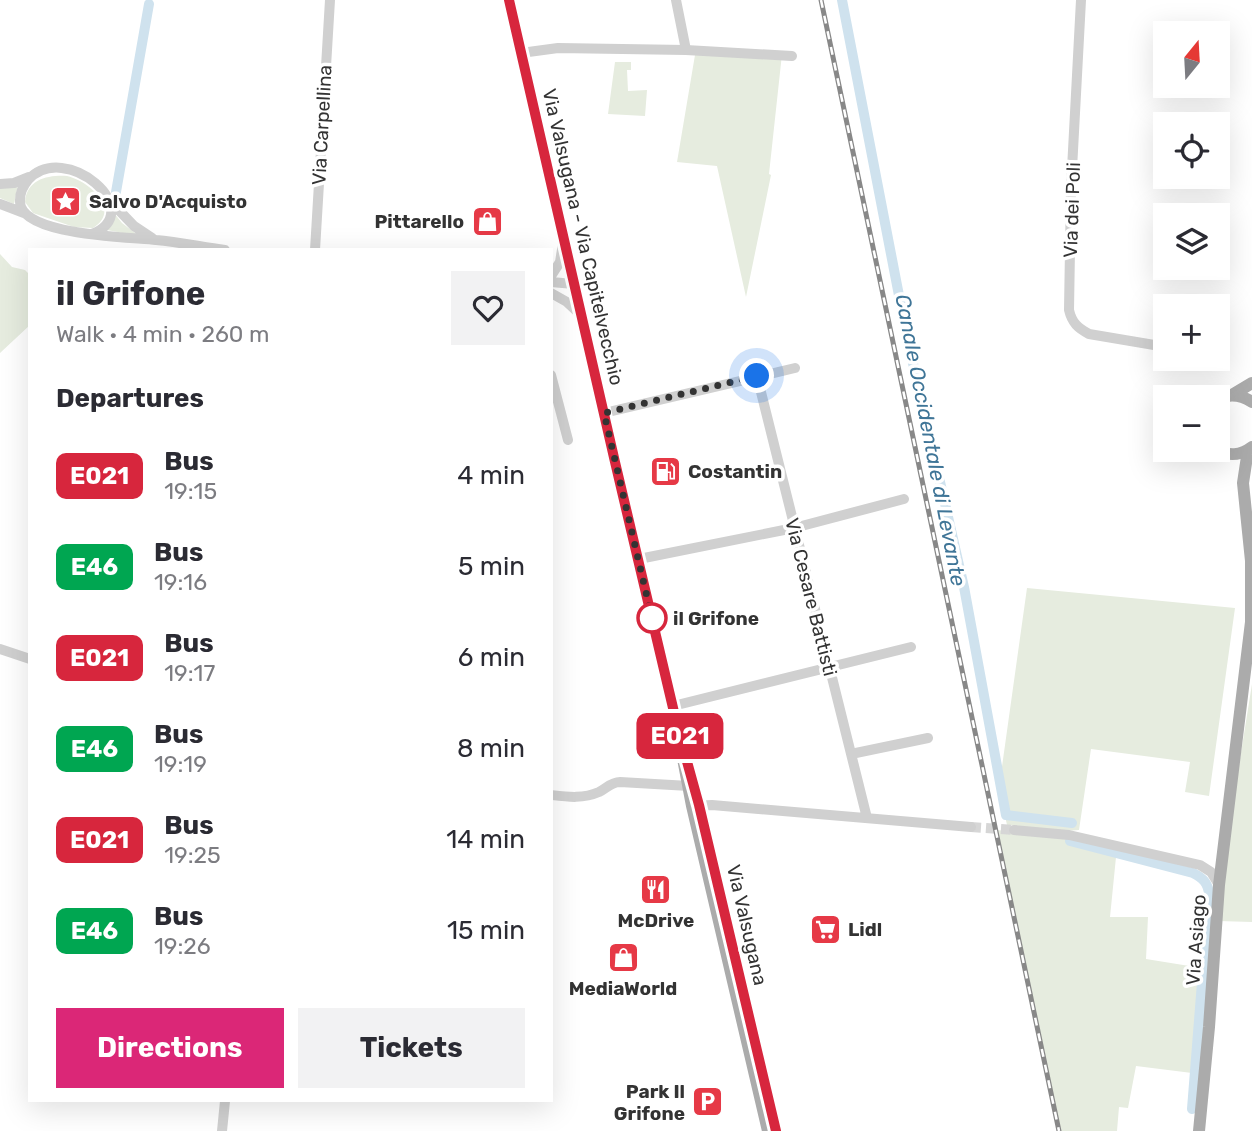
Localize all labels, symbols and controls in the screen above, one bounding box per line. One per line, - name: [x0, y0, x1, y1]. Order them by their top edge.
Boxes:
- north arrow: [1153, 21, 1230, 98]
- map controls: [1153, 21, 1230, 462]
- street label: Via Carpellina: [307, 64, 337, 186]
- street label: Via Valsugana - Via Capitelvecchio: [538, 86, 628, 388]
- button: locate: [1153, 112, 1230, 189]
- street label: Via dei Poli: [1059, 162, 1085, 258]
- place icon: Salvo D'Acquisto: [49, 184, 83, 218]
- place label: Salvo D'Acquisto: [89, 190, 247, 213]
- button: layers: [1153, 203, 1230, 280]
- shop icon: Pittarello: [470, 204, 504, 238]
- place label: Pittarello: [374, 210, 464, 233]
- button: heart: [451, 271, 525, 345]
- text: il Grifone: [56, 274, 205, 313]
- water label: Canale Occidentale di Levante: [890, 292, 972, 588]
- button: +: [1153, 294, 1230, 371]
- text: Walk · 4 min · 260 m: [56, 320, 270, 348]
- your location: [739, 358, 774, 393]
- text: Departures: [56, 383, 204, 414]
- button: −: [1153, 385, 1230, 462]
- text: Bus: [164, 446, 214, 477]
- fuel station icon: Costantin: [648, 454, 682, 488]
- text: 4 min: [457, 460, 525, 491]
- place label: Costantin: [688, 460, 782, 483]
- text: E021: [70, 462, 129, 490]
- text: 19:15: [164, 477, 217, 505]
- street label: Via Cesare Battisti: [780, 516, 842, 678]
- text: Bus: [154, 537, 203, 568]
- text: 5 min: [458, 551, 525, 582]
- text: E46: [71, 553, 118, 581]
- text: 19:16: [154, 568, 207, 596]
- marker: il Grifone: [637, 603, 667, 633]
- place label: il Grifone: [673, 607, 759, 630]
- text: Bus: [164, 628, 214, 659]
- text: 6 min: [458, 642, 525, 673]
- text: E021: [70, 644, 129, 672]
- text: 19:17: [164, 659, 215, 687]
- line badge: E021: [631, 713, 729, 759]
- text: Bus: [154, 719, 203, 750]
- text: E021: [650, 722, 710, 750]
- text: 8 min: [457, 733, 525, 764]
- text: E46: [71, 735, 118, 763]
- text: 19:19: [154, 750, 207, 778]
- text: Bus: [164, 810, 214, 841]
- text: 14 min: [446, 824, 525, 855]
- text: E021: [70, 826, 129, 854]
- text: 19:25: [164, 841, 221, 869]
- street label: Via Valsugana: [722, 862, 772, 988]
- restaurant icon: McDrive: [639, 872, 673, 906]
- street label: Via Asiago: [1181, 894, 1211, 986]
- text: Bus: [154, 901, 203, 932]
- place label: McDrive: [618, 909, 694, 932]
- supermarket icon: Lidl: [808, 912, 842, 946]
- text: 15 min: [447, 915, 525, 946]
- text: E46: [71, 917, 118, 945]
- place label: Lidl: [848, 918, 882, 941]
- text: 19:26: [154, 932, 211, 960]
- shop icon: MediaWorld: [606, 940, 640, 974]
- place label: MediaWorld: [569, 977, 677, 1000]
- button: Directions: [56, 1008, 284, 1088]
- button: Tickets: [298, 1008, 525, 1088]
- place label: Park Il Grifone: [614, 1080, 685, 1125]
- parking icon: Park Il Grifone: [691, 1085, 725, 1119]

